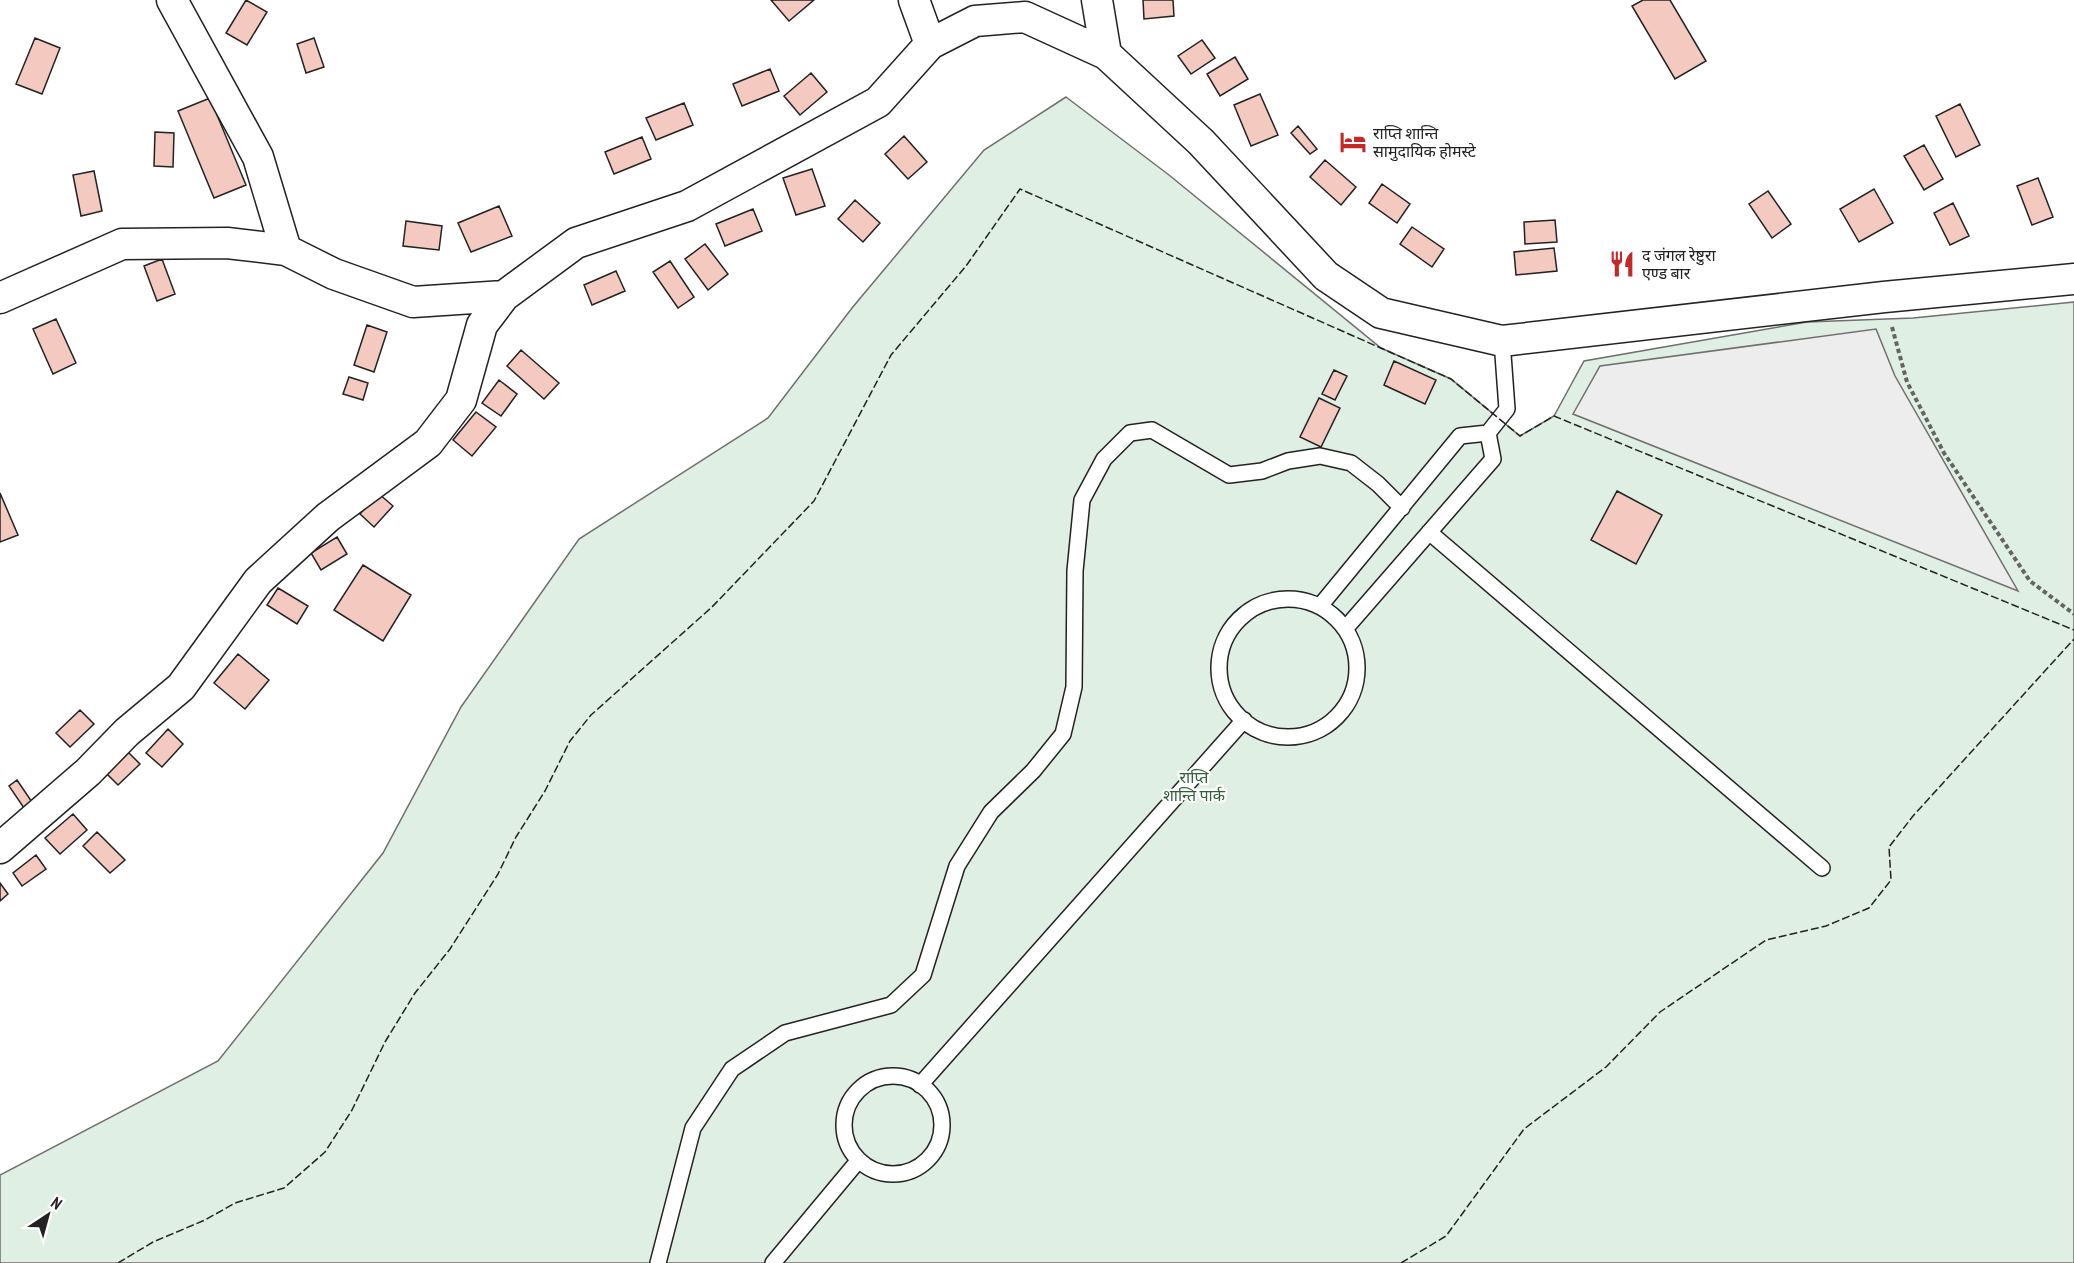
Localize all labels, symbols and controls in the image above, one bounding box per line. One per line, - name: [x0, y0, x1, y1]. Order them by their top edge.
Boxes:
- place label: राप्ति शान्ति सामुदायिक होमस्टे: [1373, 123, 1477, 162]
- hotel icon: राप्ति शान्ति सामुदायिक होमस्टे: [1338, 127, 1368, 157]
- place label: द जंगल रेष्टुरा एण्ड बार: [1642, 245, 1716, 283]
- restaurant icon: द जंगल रेष्टुरा एण्ड बार: [1607, 249, 1637, 279]
- park label: राप्ति शान्ति पार्क: [1163, 767, 1226, 805]
- north arrow: [18, 1185, 78, 1245]
- text: N: [47, 1192, 66, 1213]

